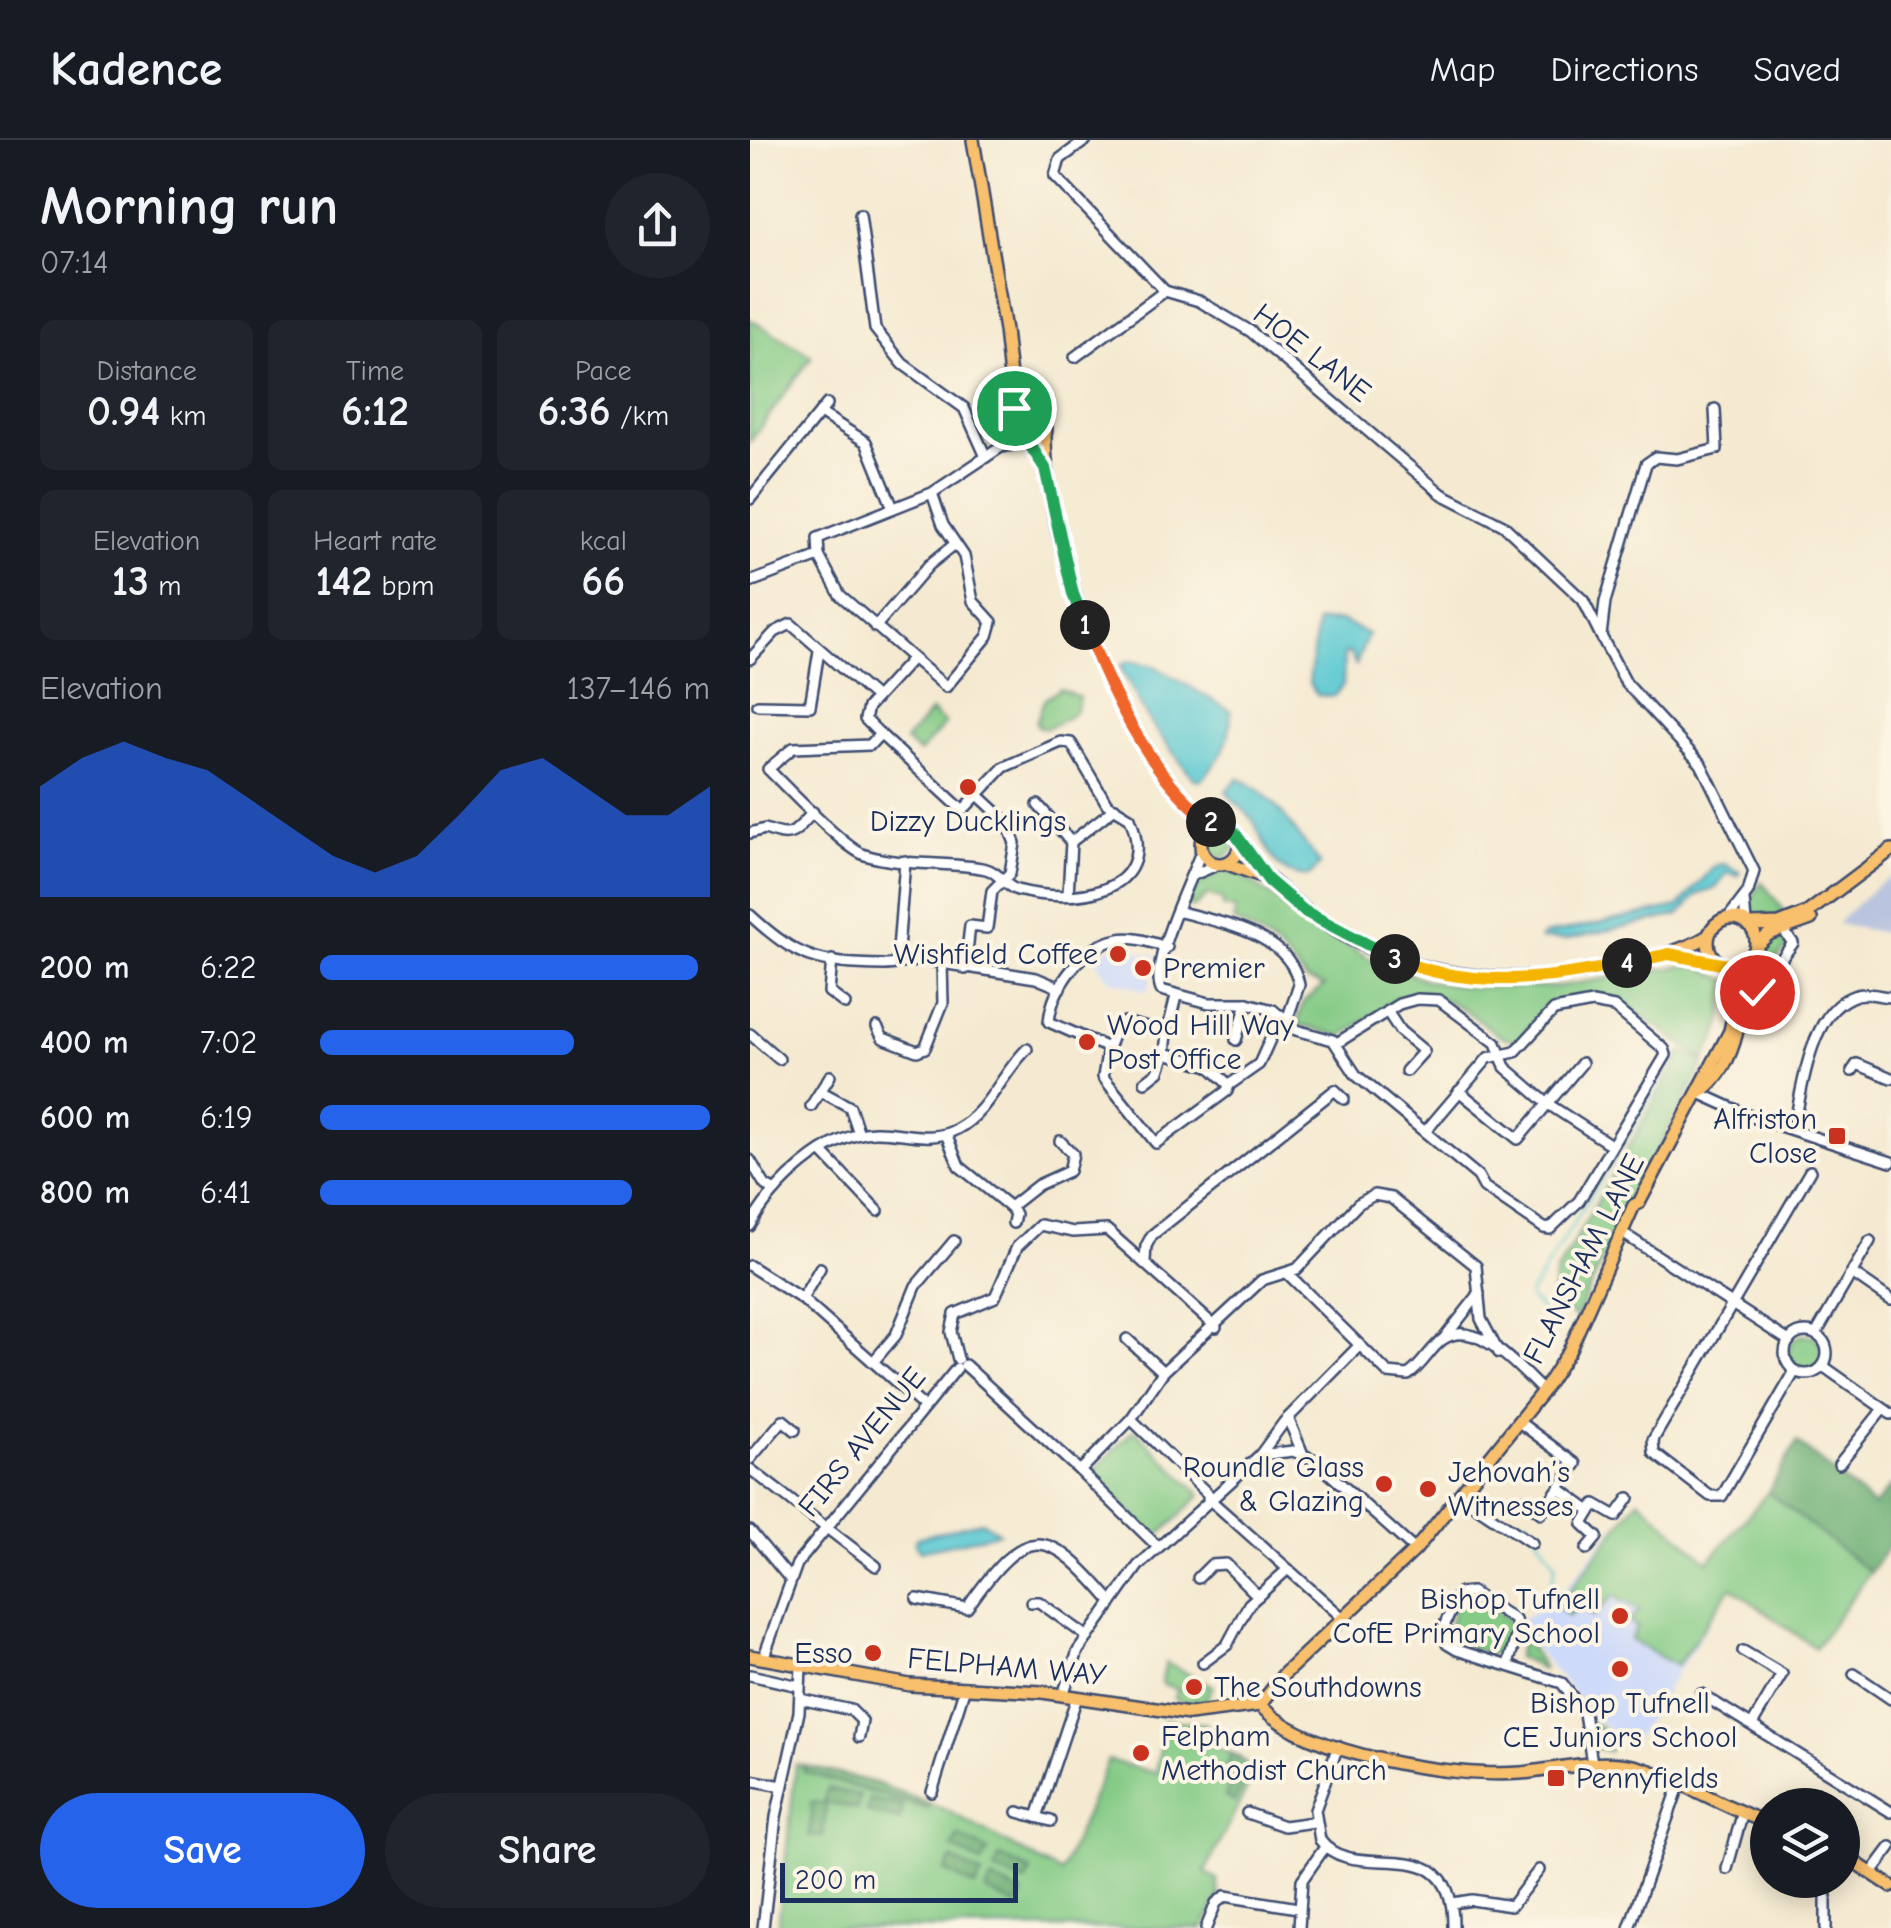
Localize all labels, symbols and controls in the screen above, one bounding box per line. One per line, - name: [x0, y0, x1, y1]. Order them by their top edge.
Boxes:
- text: Kadence: [50, 42, 222, 97]
- text: Map: [1430, 49, 1496, 90]
- text: Directions: [1551, 49, 1699, 90]
- text: Saved: [1754, 49, 1841, 90]
- button: share: [605, 173, 710, 278]
- text: Morning run: [40, 174, 338, 238]
- text: 07:14: [40, 244, 109, 281]
- street label: HOE LANE: [1246, 296, 1378, 410]
- text: Distance: [97, 355, 197, 387]
- text: Time: [346, 355, 404, 387]
- text: Pace: [575, 355, 632, 387]
- pin: [972, 366, 1057, 451]
- icon: arrive: [987, 381, 1042, 436]
- text: 0.94: [87, 387, 160, 436]
- text: 6:12: [341, 387, 409, 436]
- text: 6:36: [538, 387, 611, 436]
- text: km: [160, 400, 206, 432]
- text: /km: [611, 400, 669, 432]
- text: Elevation: [93, 525, 200, 557]
- text: Heart rate: [313, 525, 437, 557]
- text: kcal: [580, 525, 627, 557]
- text: 13: [112, 557, 149, 606]
- text: 142: [315, 557, 372, 606]
- text: 66: [581, 557, 625, 606]
- text: m: [149, 570, 182, 602]
- text: bpm: [372, 570, 435, 602]
- pin: 1: [1060, 600, 1110, 650]
- text: 1: [1079, 609, 1091, 641]
- text: Elevation: [40, 670, 163, 707]
- text: 137–146 m: [567, 670, 710, 707]
- marker: Dizzy Ducklings: [957, 776, 979, 798]
- pin: 2: [1186, 797, 1236, 847]
- place label: Dizzy Ducklings: [870, 804, 1066, 839]
- text: 2: [1204, 806, 1218, 838]
- pin: 3: [1370, 934, 1420, 984]
- place label: Wishfield Coffee: [893, 937, 1098, 972]
- pin: 4: [1602, 938, 1652, 988]
- marker: Wishfield Coffee: [1107, 943, 1129, 965]
- text: 3: [1388, 943, 1402, 975]
- text: 4: [1620, 947, 1634, 979]
- text: 200 m: [40, 949, 129, 986]
- text: 6:22: [200, 949, 257, 986]
- pin: [1715, 950, 1800, 1035]
- place label: Premier: [1163, 951, 1265, 986]
- marker: Premier: [1132, 957, 1154, 979]
- icon: check: [1730, 965, 1785, 1020]
- place label: Wood Hill Way Post Office: [1107, 1008, 1295, 1077]
- text: 400 m: [40, 1024, 128, 1061]
- text: 7:02: [200, 1024, 257, 1061]
- marker: Wood Hill Way Post Office: [1076, 1031, 1098, 1053]
- text: 600 m: [40, 1099, 130, 1136]
- text: 6:19: [200, 1099, 253, 1136]
- place label: Alfriston Close: [1713, 1102, 1817, 1171]
- marker: Alfriston Close: [1826, 1125, 1848, 1147]
- street label: FLANSHAM LANE: [1516, 1148, 1652, 1370]
- text: 800 m: [40, 1174, 130, 1211]
- text: 6:41: [200, 1174, 251, 1211]
- street label: FIRS AVENUE: [791, 1360, 933, 1524]
- place label: Roundle Glass & Glazing: [1183, 1450, 1364, 1519]
- place label: Jehovah’s Witnesses: [1448, 1455, 1573, 1524]
- marker: Roundle Glass & Glazing: [1373, 1473, 1395, 1495]
- marker: Jehovah’s Witnesses: [1417, 1478, 1439, 1500]
- place label: Bishop Tufnell CofE Primary School: [1333, 1582, 1600, 1651]
- marker: Bishop Tufnell CofE Primary School: [1609, 1605, 1631, 1627]
- place label: Esso: [794, 1636, 853, 1671]
- street label: FELPHAM WAY: [906, 1641, 1108, 1693]
- marker: Esso: [862, 1642, 884, 1664]
- marker: Bishop Tufnell CE Juniors School: [1609, 1658, 1631, 1680]
- place label: The Southdowns: [1214, 1670, 1422, 1705]
- marker: The Southdowns: [1183, 1676, 1205, 1698]
- place label: Bishop Tufnell CE Juniors School: [1503, 1686, 1737, 1755]
- place label: Felpham Methodist Church: [1161, 1719, 1387, 1788]
- marker: Felpham Methodist Church: [1130, 1742, 1152, 1764]
- place label: Pennyfields: [1576, 1761, 1718, 1796]
- marker: Pennyfields: [1545, 1767, 1567, 1789]
- map controls: [1750, 1788, 1860, 1898]
- button: layers: [1750, 1788, 1860, 1898]
- button: Save: [40, 1793, 365, 1908]
- button: Share: [385, 1793, 710, 1908]
- scale bar: [780, 1858, 1018, 1902]
- text: 200 m: [795, 1864, 876, 1896]

